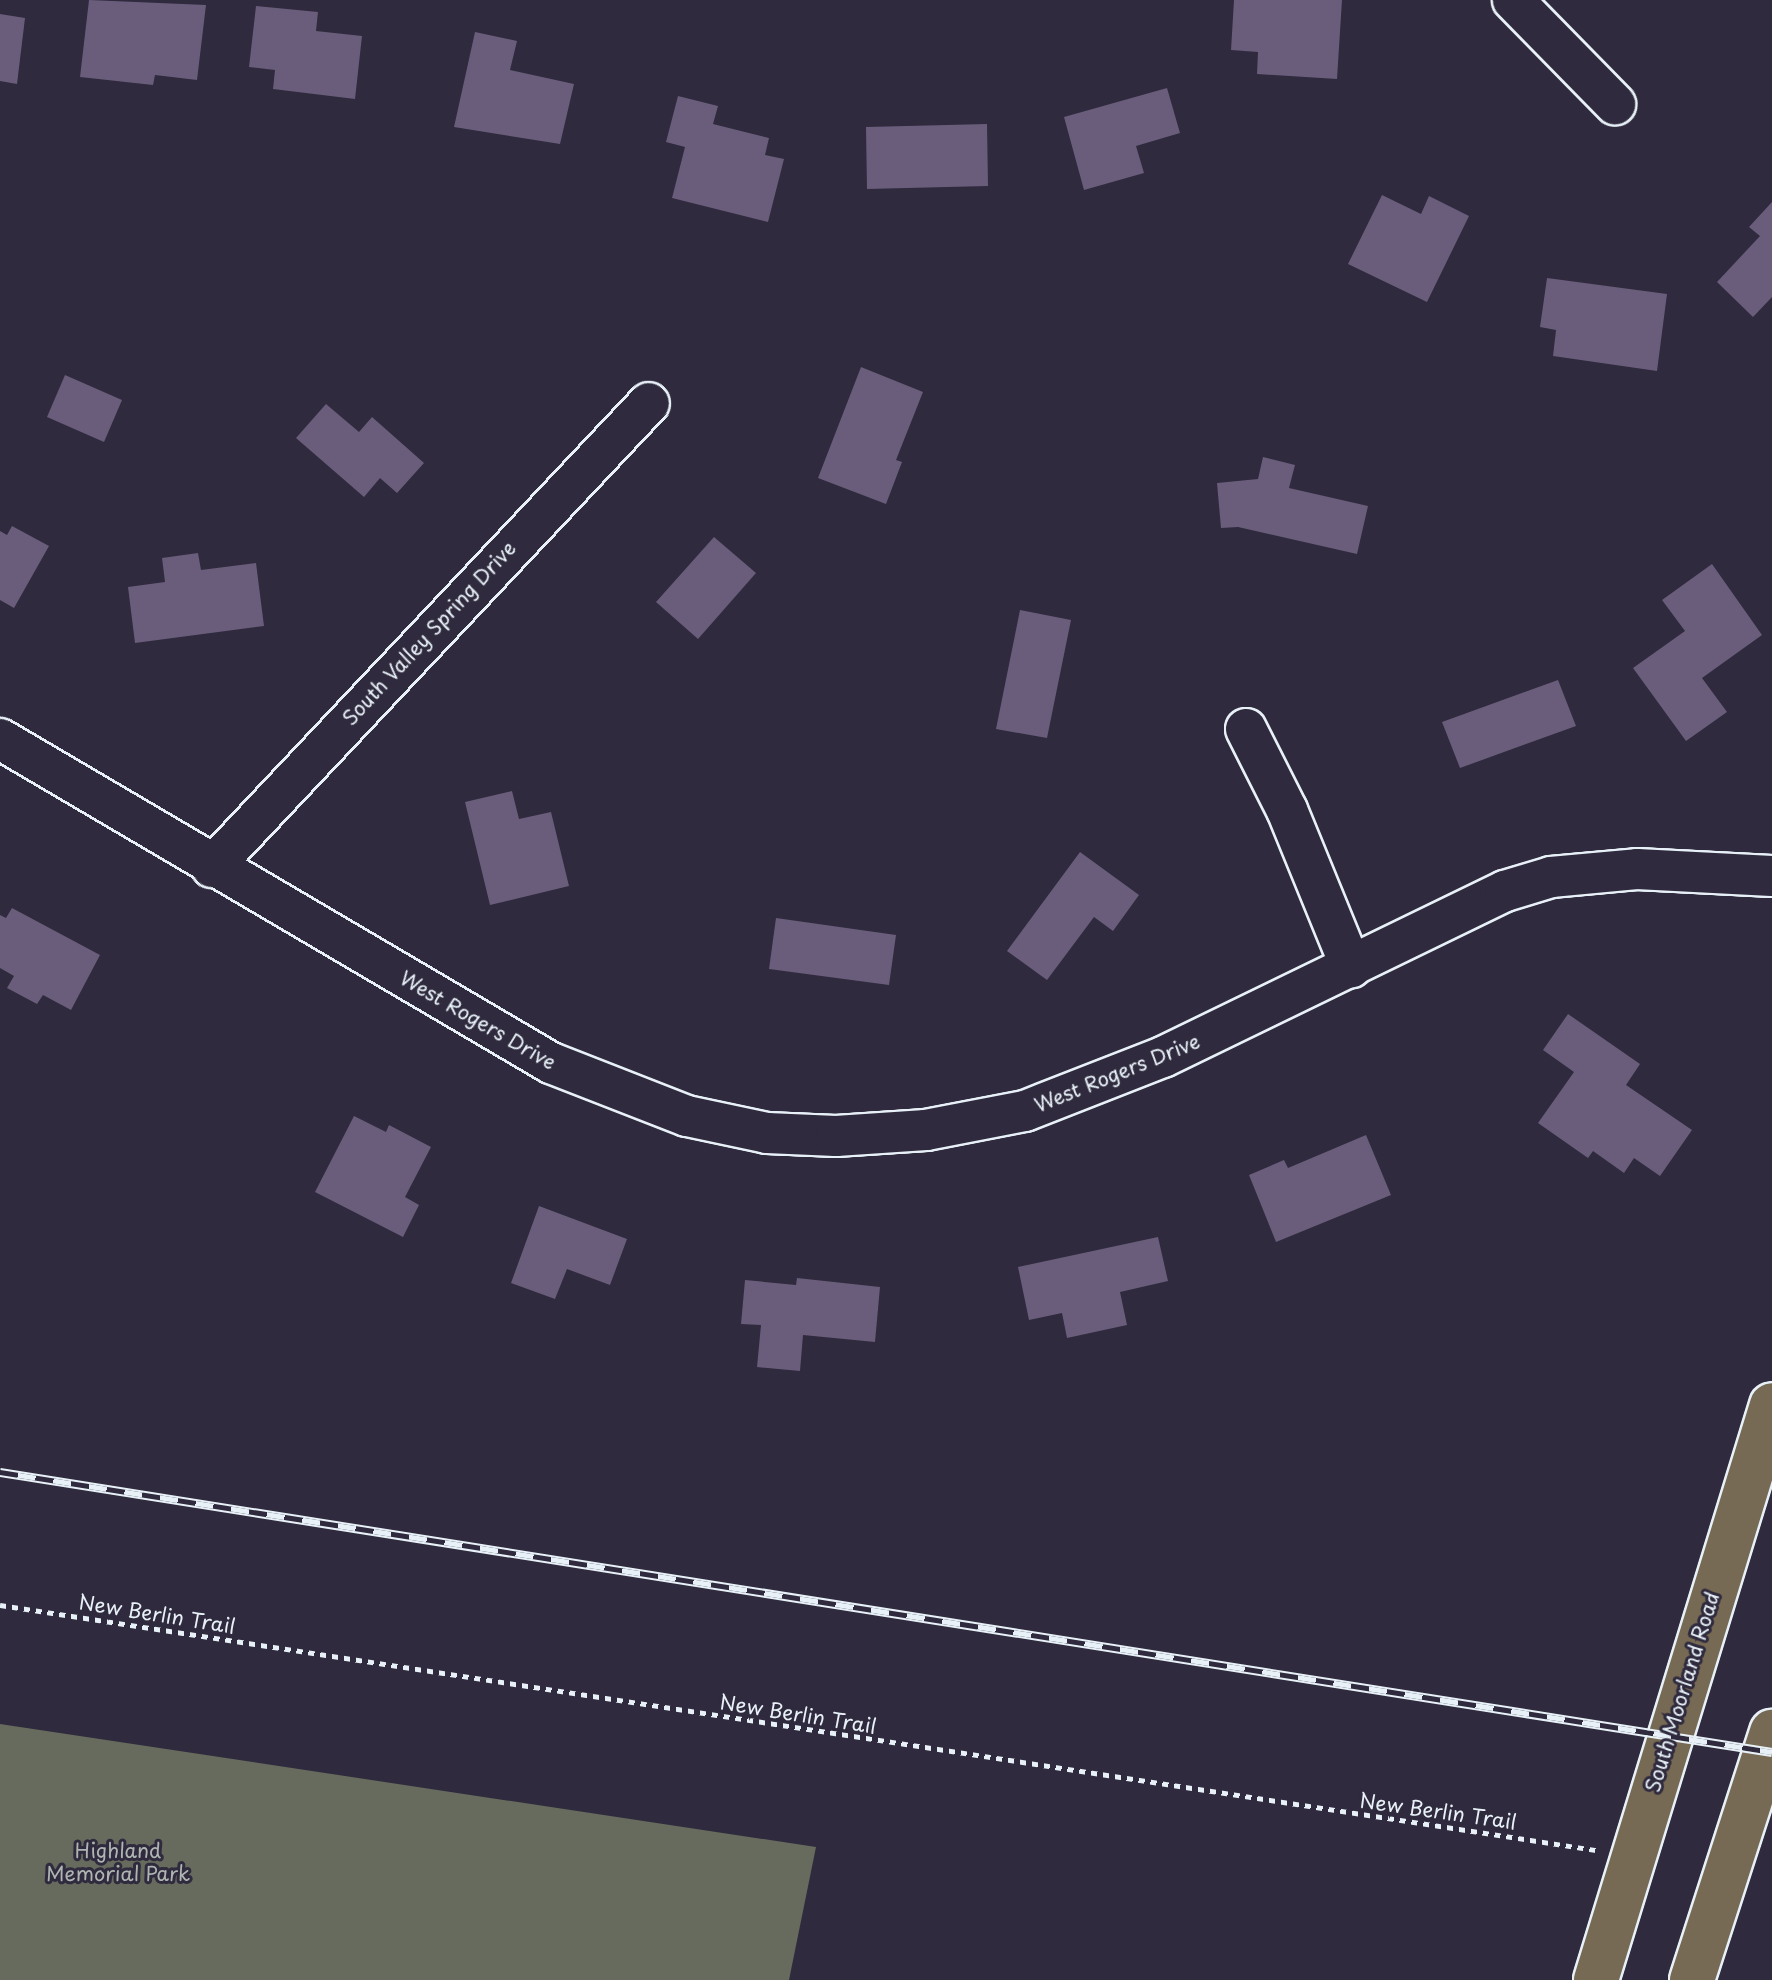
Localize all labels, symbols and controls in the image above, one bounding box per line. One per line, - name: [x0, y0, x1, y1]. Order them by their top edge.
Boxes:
- street label: South Valley Spring Drive: [337, 535, 521, 731]
- street label: West Rogers Drive: [396, 966, 560, 1074]
- street label: West Rogers Drive: [1031, 1029, 1203, 1117]
- street label: South Moorland Road: [1640, 1589, 1724, 1795]
- street label: New Berlin Trail: [77, 1590, 237, 1638]
- street label: New Berlin Trail: [718, 1690, 878, 1738]
- street label: New Berlin Trail: [1358, 1788, 1518, 1834]
- park label: Highland Memorial Park: [46, 1838, 190, 1885]

